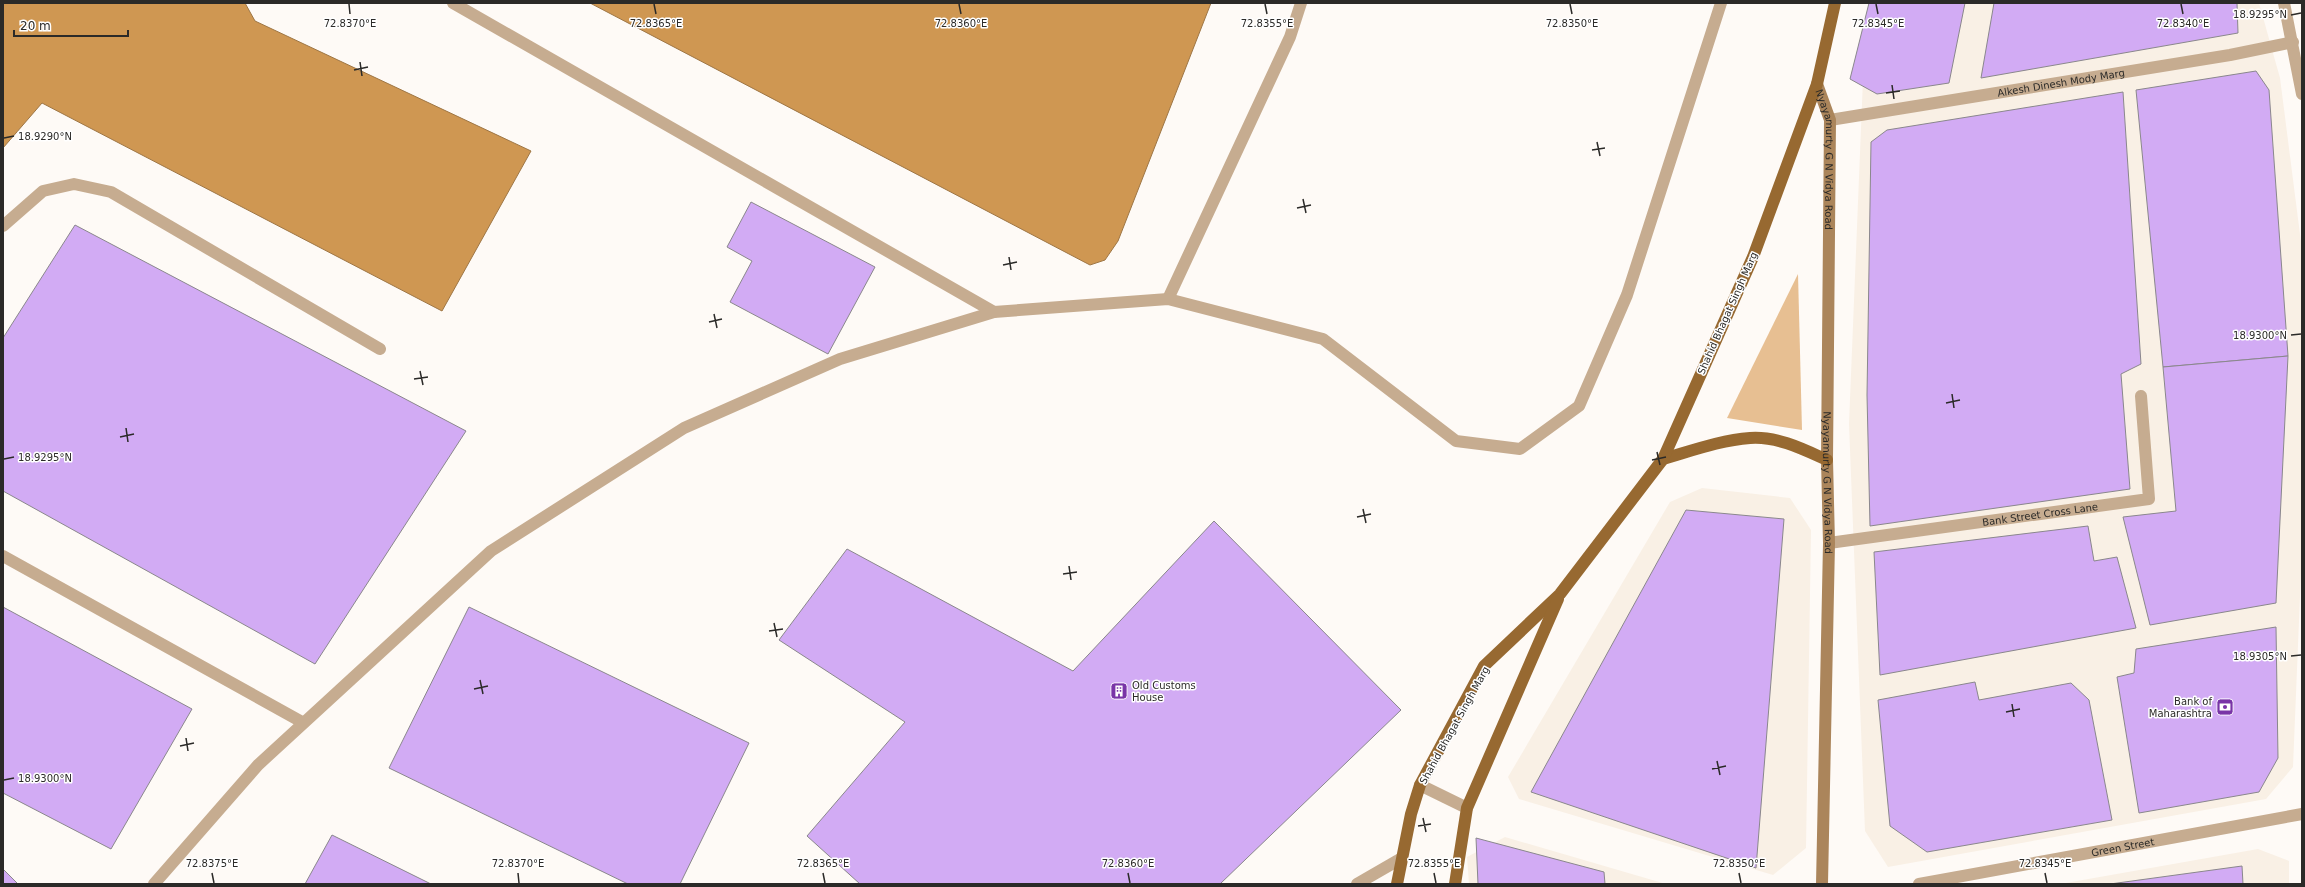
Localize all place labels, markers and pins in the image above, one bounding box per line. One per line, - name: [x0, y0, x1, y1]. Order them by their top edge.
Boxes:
- place label: Old Customs House: [1132, 680, 1196, 703]
- building icon: Old Customs House: [1109, 681, 1129, 701]
- place label: Bank of Maharashtra: [2149, 696, 2212, 719]
- bank icon: Bank of Maharashtra: [2215, 697, 2235, 717]

